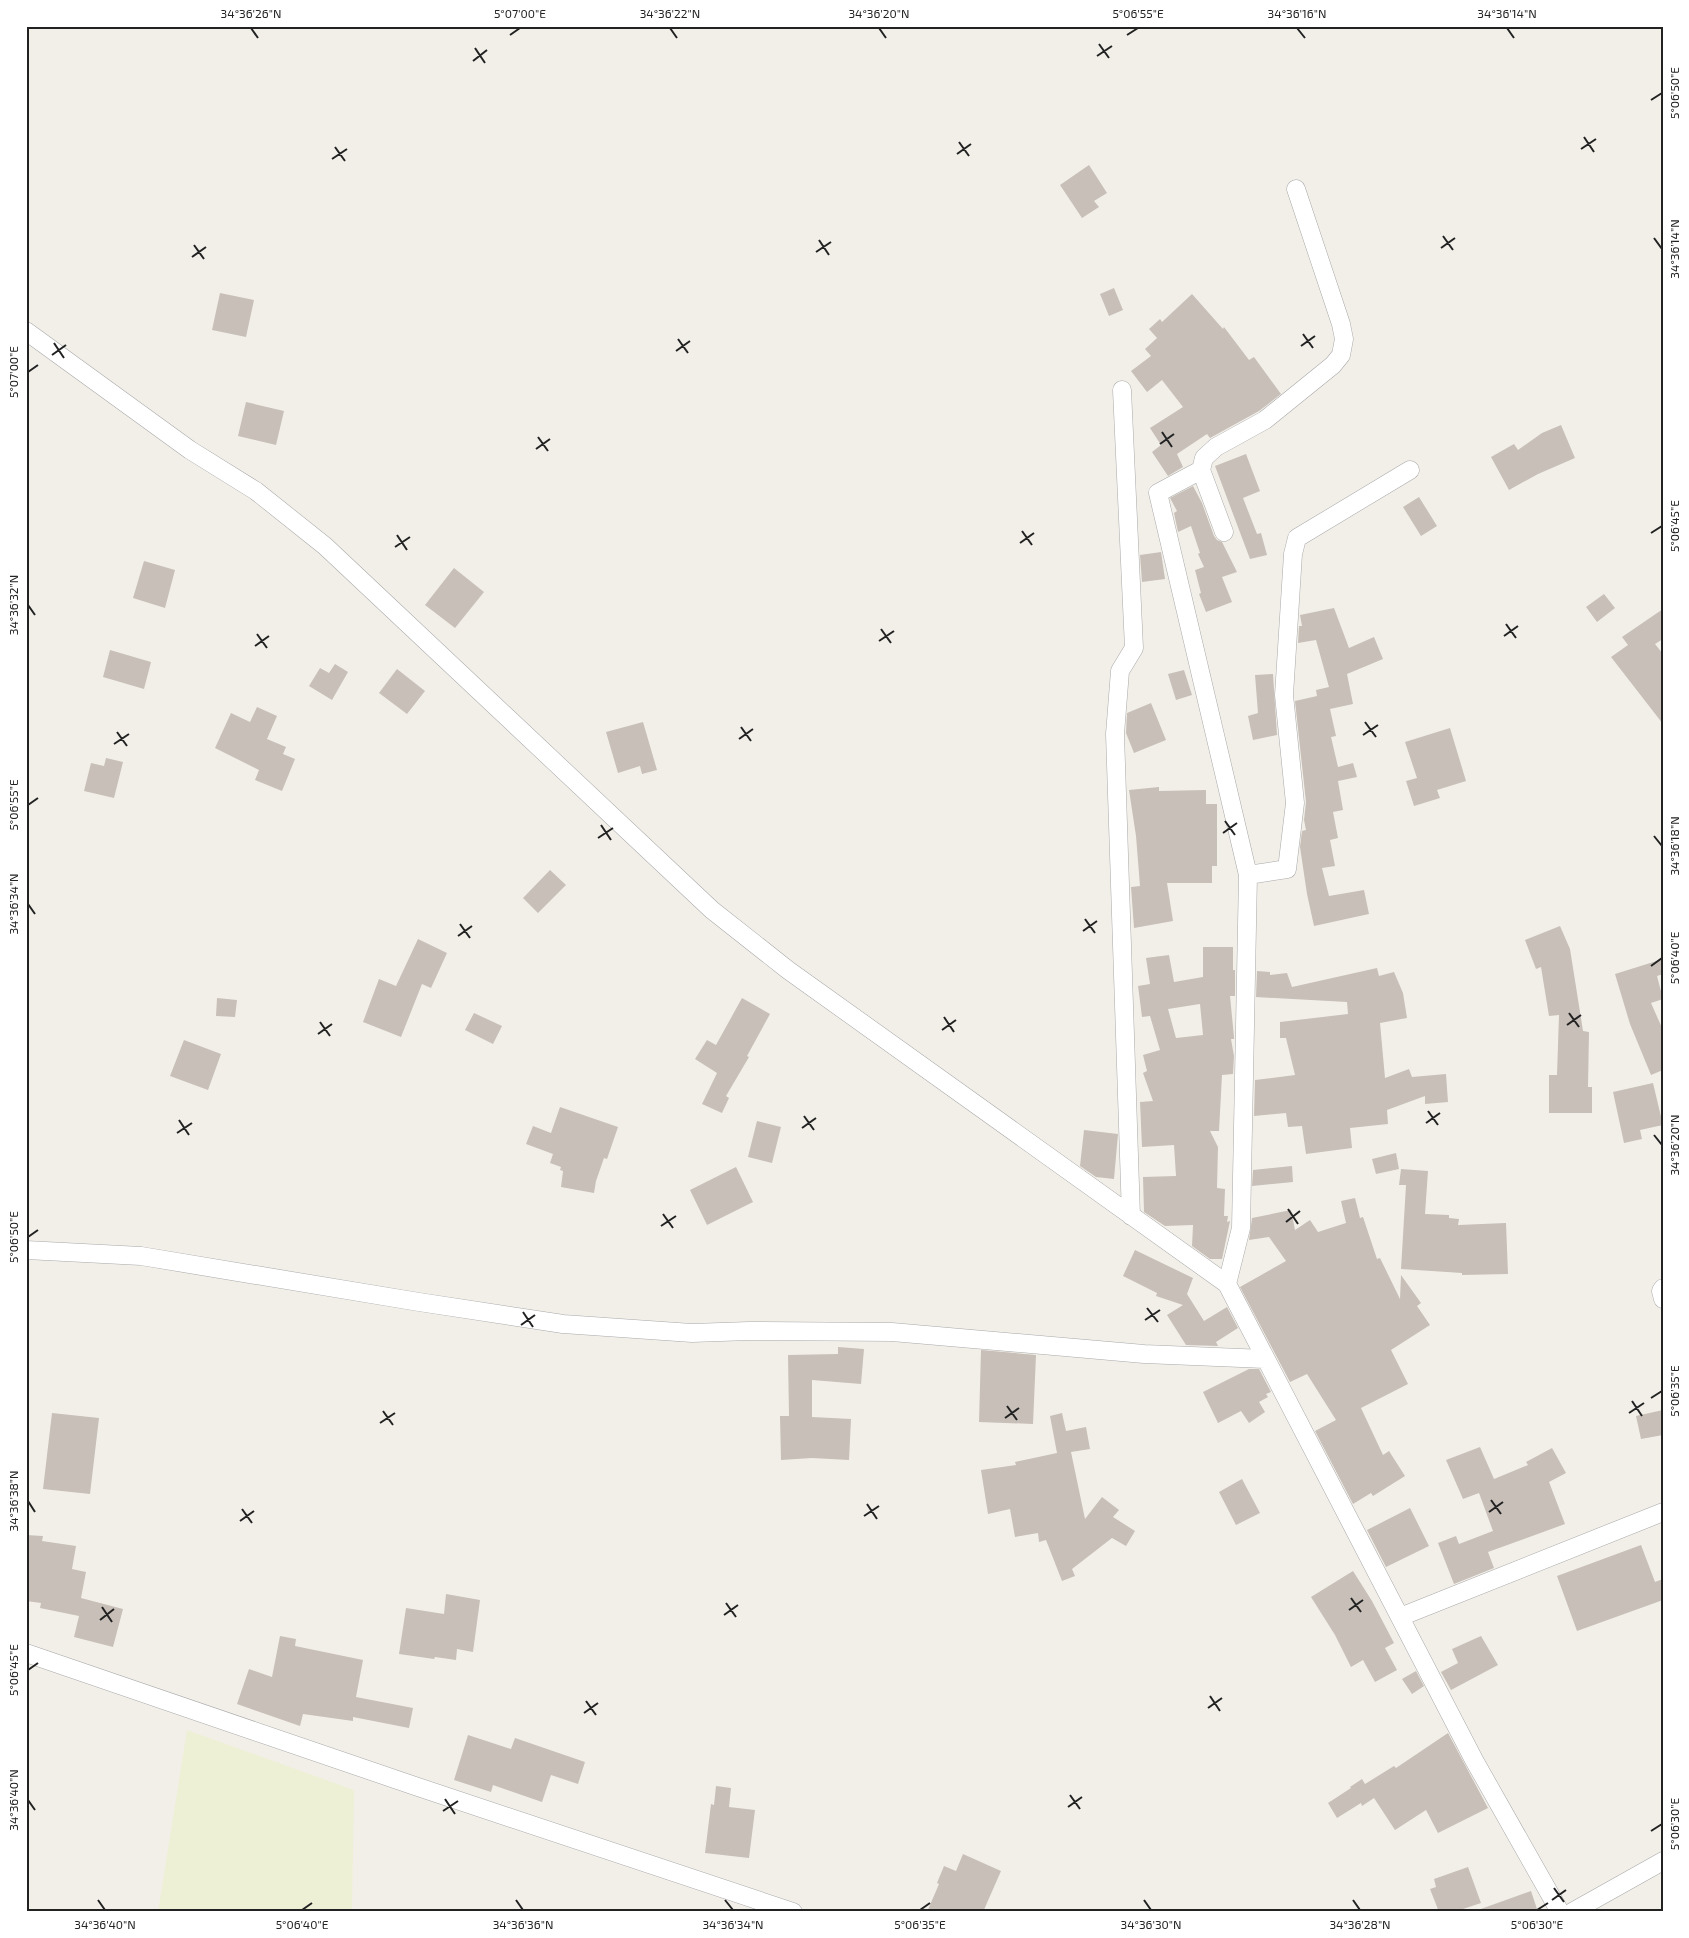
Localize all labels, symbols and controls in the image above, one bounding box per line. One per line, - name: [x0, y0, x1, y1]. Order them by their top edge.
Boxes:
- text: 34°36'26"N: [221, 6, 281, 20]
- text: 5°07'00"E: [494, 6, 546, 20]
- text: 34°36'22"N: [640, 6, 700, 20]
- text: 34°36'20"N: [848, 6, 910, 20]
- text: 5°06'55"E: [1112, 6, 1164, 20]
- text: 34°36'16"N: [1268, 6, 1326, 20]
- text: 34°36'14"N: [1477, 6, 1537, 20]
- text: 5°06'50"E: [1667, 67, 1681, 119]
- text: 34°36'14"N: [1667, 219, 1681, 279]
- text: 5°07'00"E: [6, 346, 20, 398]
- text: 5°06'45"E: [1667, 500, 1681, 552]
- text: 34°36'32"N: [6, 575, 20, 635]
- text: 5°06'55"E: [6, 779, 20, 831]
- text: 34°36'18"N: [1667, 816, 1681, 876]
- text: 34°36'34"N: [6, 873, 20, 935]
- text: 5°06'40"E: [1667, 931, 1681, 984]
- text: 34°36'20"N: [1667, 1114, 1681, 1176]
- text: 5°06'50"E: [6, 1211, 20, 1263]
- text: 5°06'35"E: [1667, 1365, 1681, 1417]
- text: 34°36'38"N: [6, 1470, 20, 1532]
- text: 5°06'45"E: [6, 1644, 20, 1696]
- text: 34°36'40"N: [6, 1769, 20, 1831]
- text: 5°06'30"E: [1667, 1798, 1681, 1850]
- text: 34°36'40"N: [74, 1917, 136, 1931]
- text: 5°06'40"E: [276, 1917, 329, 1931]
- text: 34°36'36"N: [493, 1917, 553, 1931]
- text: 34°36'34"N: [702, 1917, 764, 1931]
- text: 5°06'35"E: [894, 1917, 946, 1931]
- text: 34°36'30"N: [1120, 1917, 1182, 1931]
- text: 34°36'28"N: [1329, 1917, 1391, 1931]
- text: 5°06'30"E: [1511, 1917, 1563, 1931]

